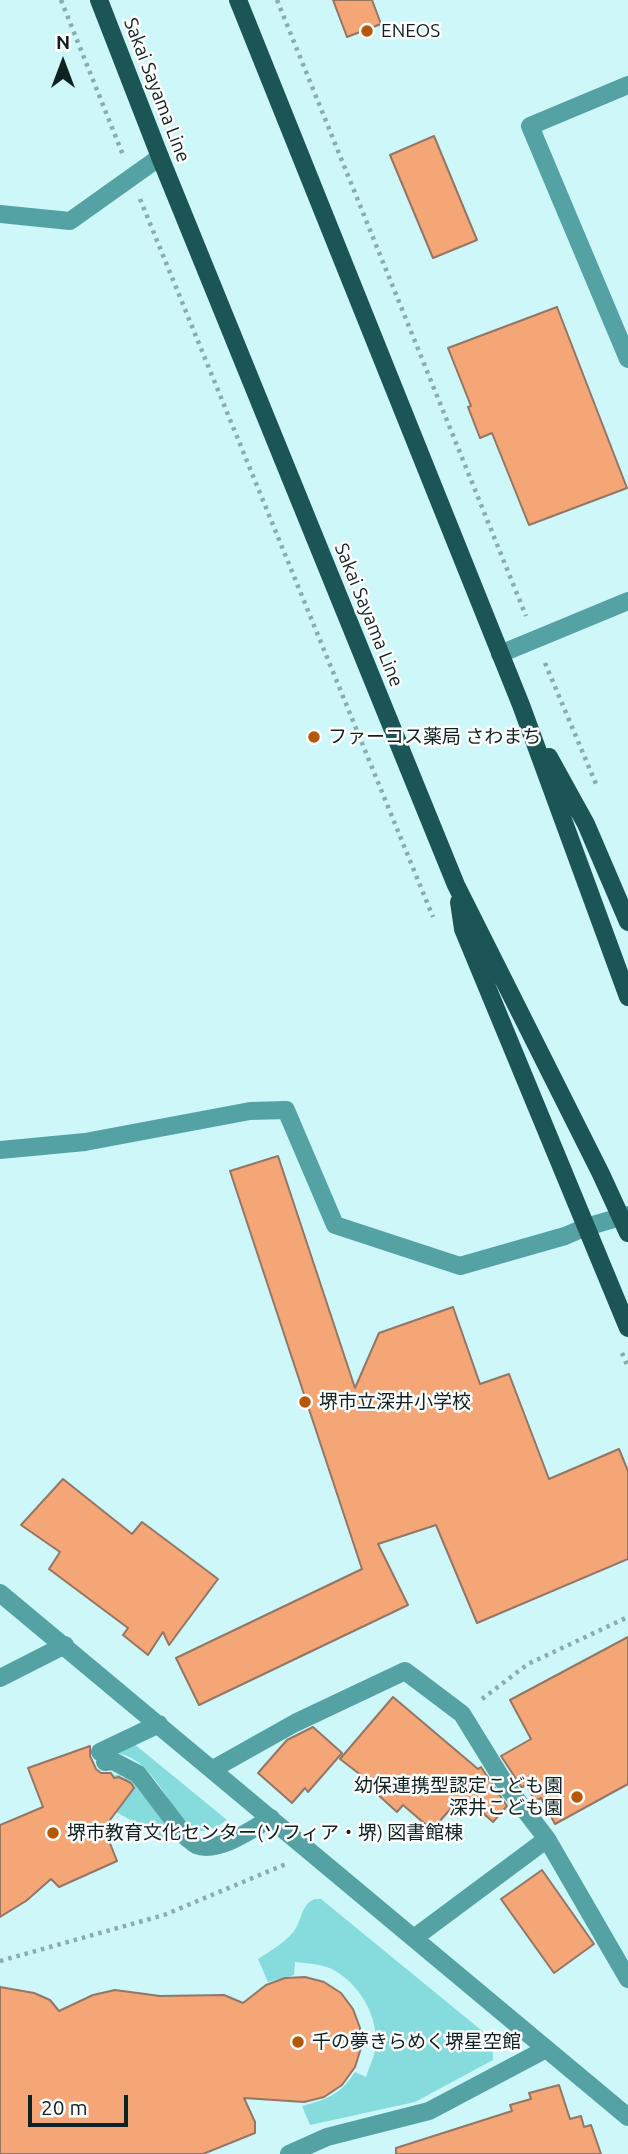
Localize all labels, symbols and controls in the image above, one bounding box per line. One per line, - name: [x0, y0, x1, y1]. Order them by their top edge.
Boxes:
- street label: Sakai Sayama Line: [119, 15, 195, 165]
- place label: ENEOS: [381, 20, 440, 42]
- marker: ENEOS: [359, 23, 375, 39]
- north arrow: [28, 28, 98, 98]
- text: N: [56, 31, 70, 53]
- street label: Sakai Sayama Line: [330, 540, 408, 690]
- place label: ファーコス薬局 さわまち: [328, 726, 541, 748]
- marker: ファーコス薬局 さわまち: [306, 729, 322, 745]
- place label: 堺市立深井小学校: [319, 1391, 471, 1413]
- marker: 堺市立深井小学校: [297, 1394, 313, 1410]
- place label: 幼保連携型認定こども園 深井こども園: [354, 1775, 563, 1819]
- marker: 幼保連携型認定こども園 深井こども園: [569, 1789, 585, 1805]
- place label: 堺市教育文化センター(ソフィア・堺) 図書館棟: [67, 1822, 463, 1844]
- marker: 堺市教育文化センター(ソフィア・堺) 図書館棟: [45, 1825, 61, 1841]
- place label: 千の夢きらめく堺星空館: [312, 2031, 521, 2053]
- marker: 千の夢きらめく堺星空館: [290, 2034, 306, 2050]
- scale bar: [32, 2080, 131, 2124]
- text: 20 m: [41, 2095, 88, 2119]

